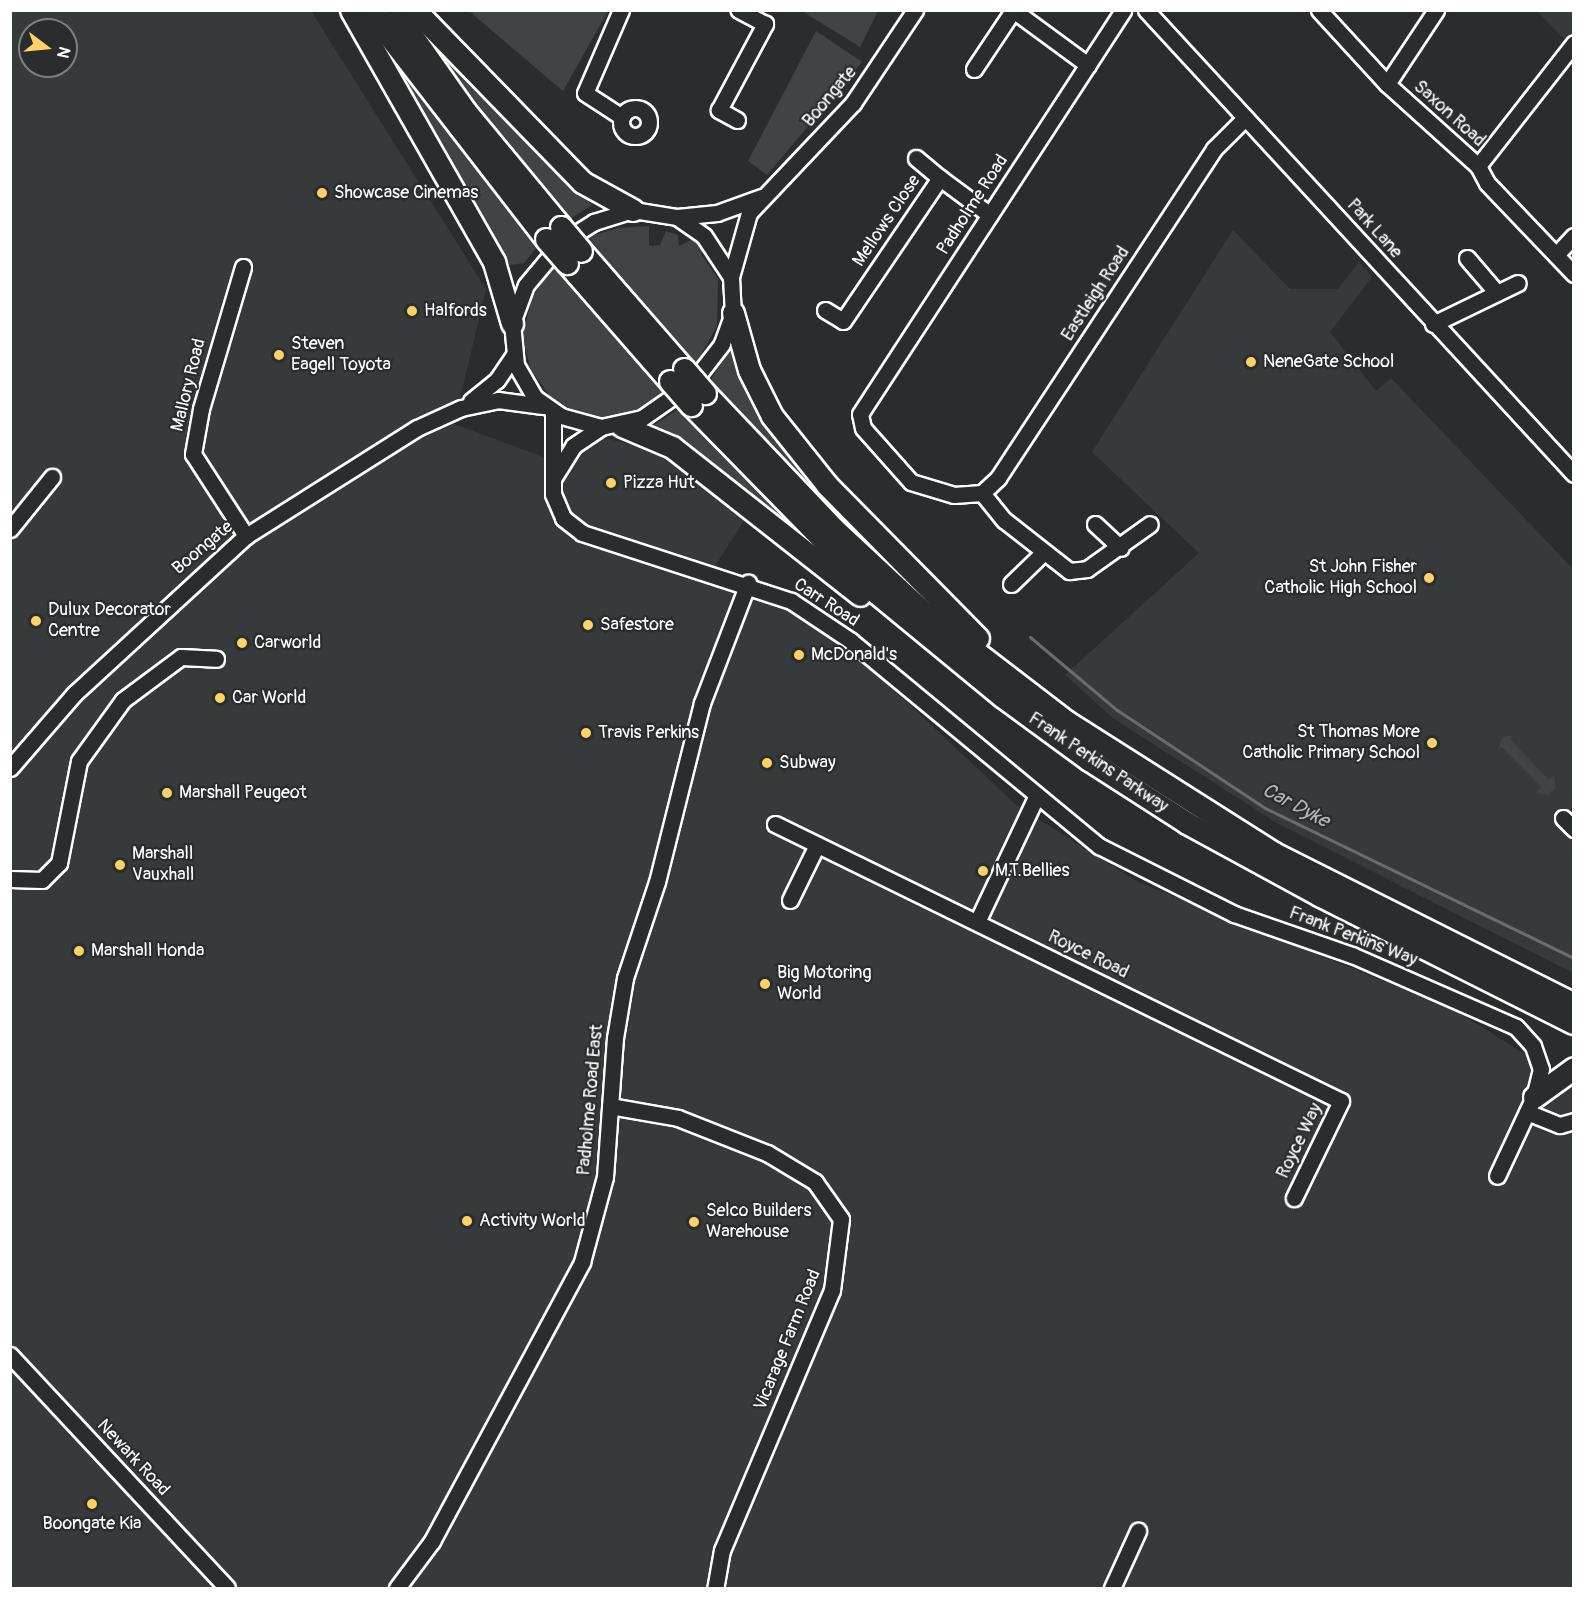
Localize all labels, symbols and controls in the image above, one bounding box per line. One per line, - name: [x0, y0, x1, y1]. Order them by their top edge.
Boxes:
- north arrow: [18, 18, 78, 78]
- text: N: [52, 44, 74, 60]
- street label: Boongate: [798, 62, 862, 132]
- street label: Saxon Road: [1409, 76, 1489, 152]
- street label: Padholme Road: [933, 151, 1013, 259]
- street label: Mellows Close: [848, 171, 926, 271]
- place label: Showcase Cinemas: [334, 182, 478, 204]
- marker: Showcase Cinemas: [315, 186, 329, 200]
- street label: Park Lane: [1342, 195, 1406, 263]
- street label: Eastleigh Road: [1057, 243, 1135, 345]
- place label: Halfords: [424, 300, 487, 322]
- marker: Halfords: [405, 304, 419, 318]
- place label: Steven Eagell Toyota: [291, 334, 391, 376]
- street label: Mallory Road: [167, 336, 211, 434]
- marker: Steven Eagell Toyota: [272, 348, 286, 362]
- place label: NeneGate School: [1263, 351, 1394, 373]
- marker: NeneGate School: [1244, 355, 1258, 369]
- place label: Pizza Hut: [623, 472, 695, 494]
- marker: Pizza Hut: [604, 476, 618, 490]
- street label: Boongate: [168, 516, 238, 580]
- place label: St John Fisher Catholic High School: [1264, 557, 1417, 600]
- marker: St John Fisher Catholic High School: [1422, 571, 1436, 585]
- street label: Carr Road: [789, 574, 863, 632]
- place label: Dulux Decorator Centre: [48, 600, 171, 642]
- marker: Dulux Decorator Centre: [29, 614, 43, 628]
- place label: Safestore: [600, 614, 674, 636]
- marker: Safestore: [581, 618, 595, 632]
- place label: Carworld: [254, 632, 321, 654]
- marker: Carworld: [235, 636, 249, 650]
- place label: McDonald's: [811, 644, 897, 666]
- marker: McDonald's: [792, 648, 806, 662]
- place label: Car World: [232, 687, 306, 709]
- marker: Car World: [213, 691, 227, 705]
- street label: Frank Perkins Parkway: [1024, 708, 1172, 818]
- place label: Travis Perkins: [598, 722, 699, 744]
- place label: St Thomas More Catholic Primary School: [1242, 722, 1420, 764]
- marker: Travis Perkins: [579, 726, 593, 740]
- marker: St Thomas More Catholic Primary School: [1425, 736, 1439, 750]
- place label: Subway: [779, 752, 836, 774]
- marker: Subway: [760, 756, 774, 770]
- water label: Car Dyke: [1258, 777, 1334, 833]
- place label: Marshall Peugeot: [179, 782, 307, 804]
- marker: Marshall Peugeot: [160, 786, 174, 800]
- place label: Marshall Vauxhall: [132, 844, 194, 886]
- marker: Marshall Vauxhall: [113, 858, 127, 872]
- place label: M.T.Bellies: [995, 860, 1069, 882]
- marker: M.T.Bellies: [976, 864, 990, 878]
- street label: Frank Perkins Way: [1286, 903, 1420, 971]
- street label: Royce Road: [1044, 926, 1132, 984]
- place label: Marshall Honda: [91, 940, 204, 962]
- marker: Marshall Honda: [72, 944, 86, 958]
- place label: Big Motoring World: [777, 963, 872, 1006]
- marker: Big Motoring World: [758, 977, 772, 991]
- street label: Padholme Road East: [574, 1023, 608, 1177]
- street label: Royce Way: [1273, 1100, 1327, 1182]
- place label: Selco Builders Warehouse: [706, 1201, 811, 1244]
- place label: Activity World: [479, 1210, 586, 1232]
- marker: Activity World: [460, 1214, 474, 1228]
- marker: Selco Builders Warehouse: [687, 1215, 701, 1229]
- street label: Vicarage Farm Road: [750, 1266, 826, 1414]
- street label: Newark Road: [92, 1415, 174, 1501]
- marker: Boongate Kia: [85, 1497, 99, 1511]
- place label: Boongate Kia: [43, 1513, 141, 1535]

